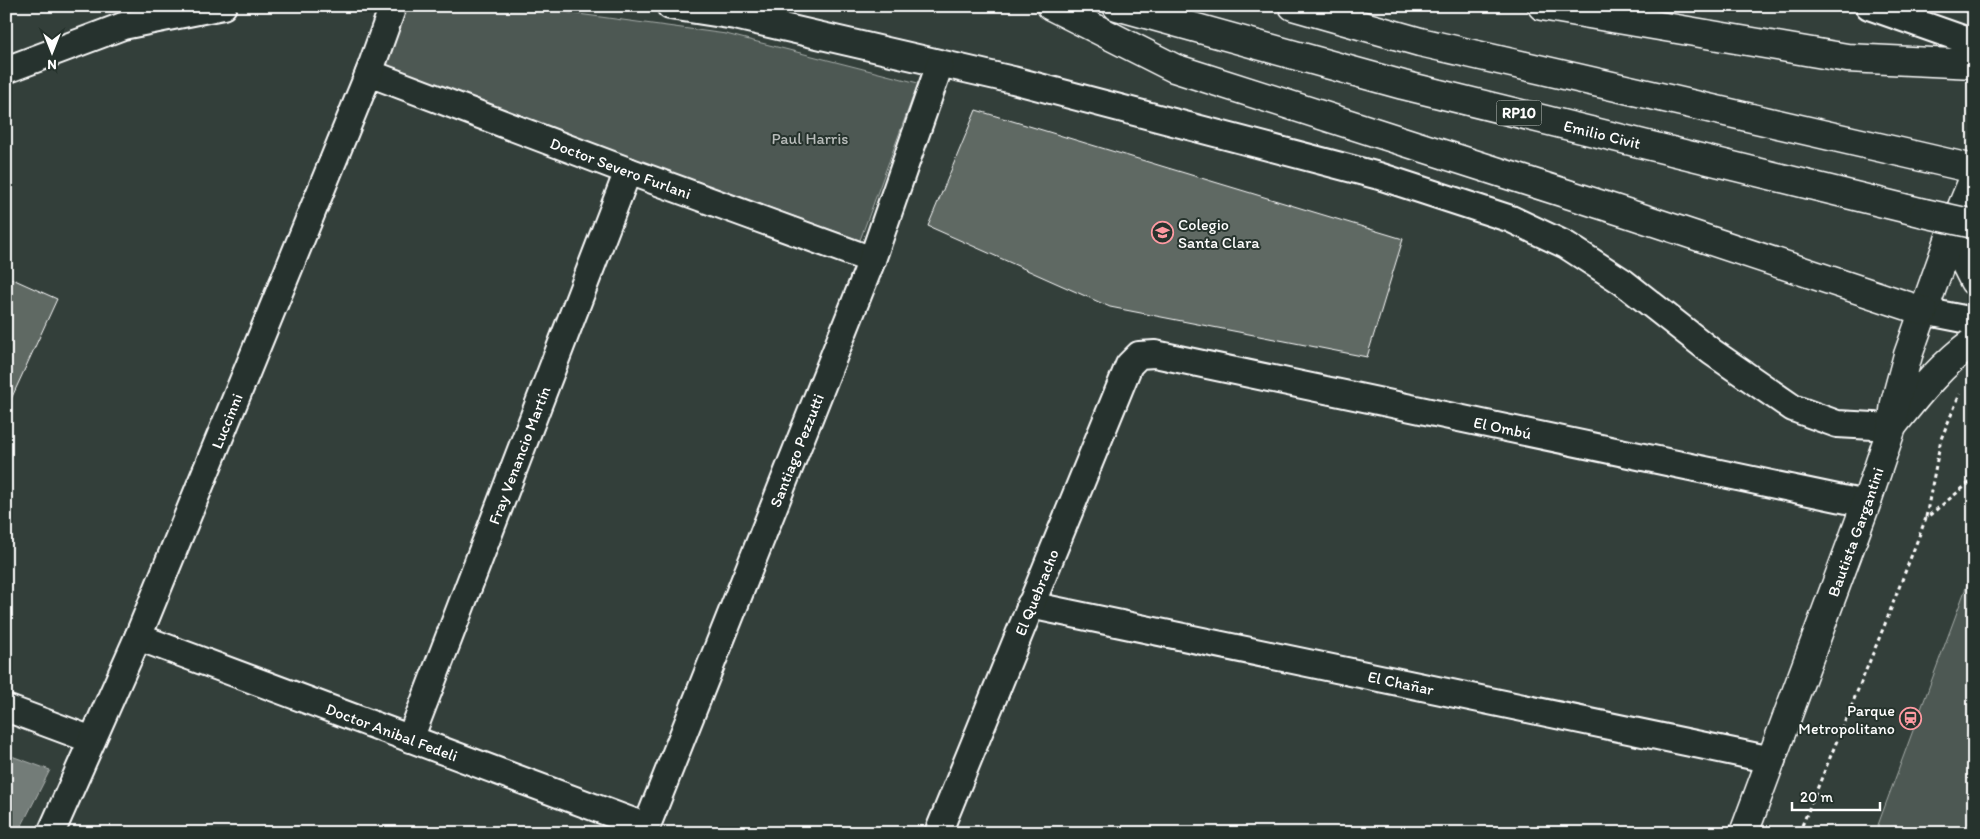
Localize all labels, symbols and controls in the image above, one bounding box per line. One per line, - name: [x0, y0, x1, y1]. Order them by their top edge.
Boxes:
- north arrow: [28, 28, 78, 78]
- text: N: [47, 56, 57, 73]
- road number: RP10: [1496, 100, 1542, 126]
- street label: Emilio Civit: [1562, 115, 1643, 153]
- park label: Paul Harris: [772, 129, 848, 148]
- street label: Doctor Severo Furlani: [548, 133, 694, 203]
- place label: Colegio Santa Clara: [1178, 215, 1260, 252]
- school or university icon: Colegio Santa Clara: [1150, 221, 1174, 245]
- street label: Fray Venancio Martín: [484, 383, 554, 527]
- street label: Luccinni: [207, 390, 246, 451]
- street label: Santiago Pezzutti: [765, 391, 827, 510]
- street label: El Ombú: [1472, 412, 1534, 443]
- street label: Bautista Gargantini: [1823, 465, 1887, 599]
- street label: El Quebracho: [1010, 546, 1062, 638]
- street label: El Chañar: [1366, 666, 1436, 699]
- street label: Doctor Anibal Fedeli: [323, 698, 461, 765]
- place label: Parque Metropolitano: [1798, 701, 1895, 738]
- station icon: Parque Metropolitano: [1899, 707, 1923, 731]
- scale bar: [1792, 779, 1880, 811]
- text: 20 m: [1800, 788, 1834, 806]

